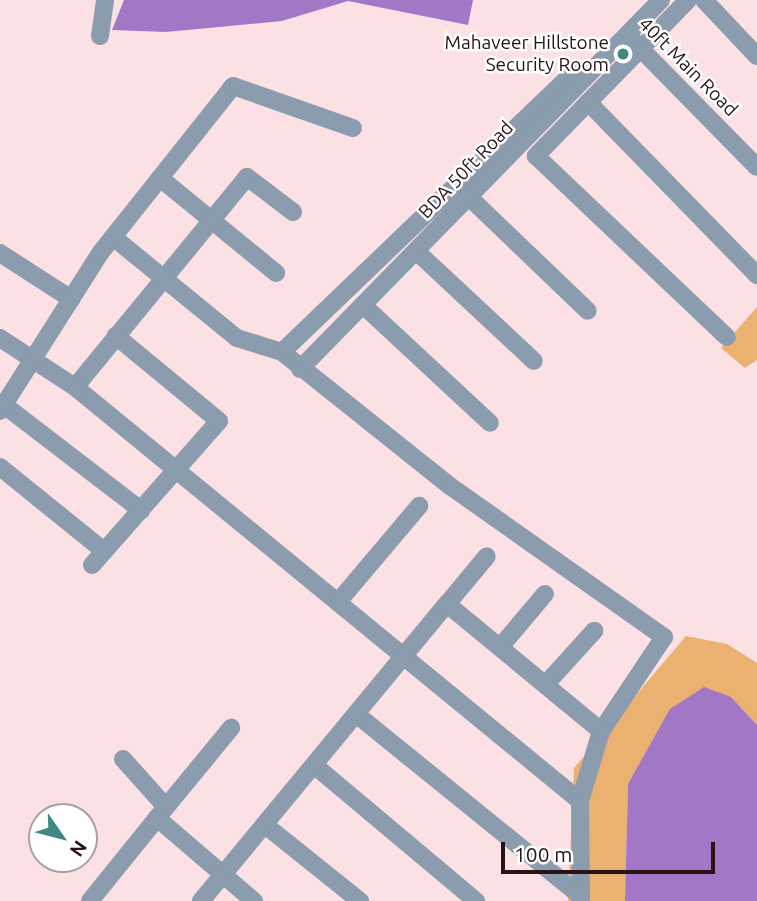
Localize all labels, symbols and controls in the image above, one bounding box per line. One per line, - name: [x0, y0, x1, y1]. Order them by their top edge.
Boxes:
- street label: 40ft Main Road: [634, 13, 742, 121]
- place label: Mahaveer Hillstone Security Room: [444, 32, 609, 76]
- marker: Mahaveer Hillstone Security Room: [615, 46, 631, 62]
- street label: BDA 50ft Road: [414, 117, 518, 223]
- north arrow: [28, 803, 98, 873]
- scale bar: [505, 828, 718, 872]
- text: N: [65, 837, 92, 861]
- text: 100 m: [514, 842, 572, 866]

